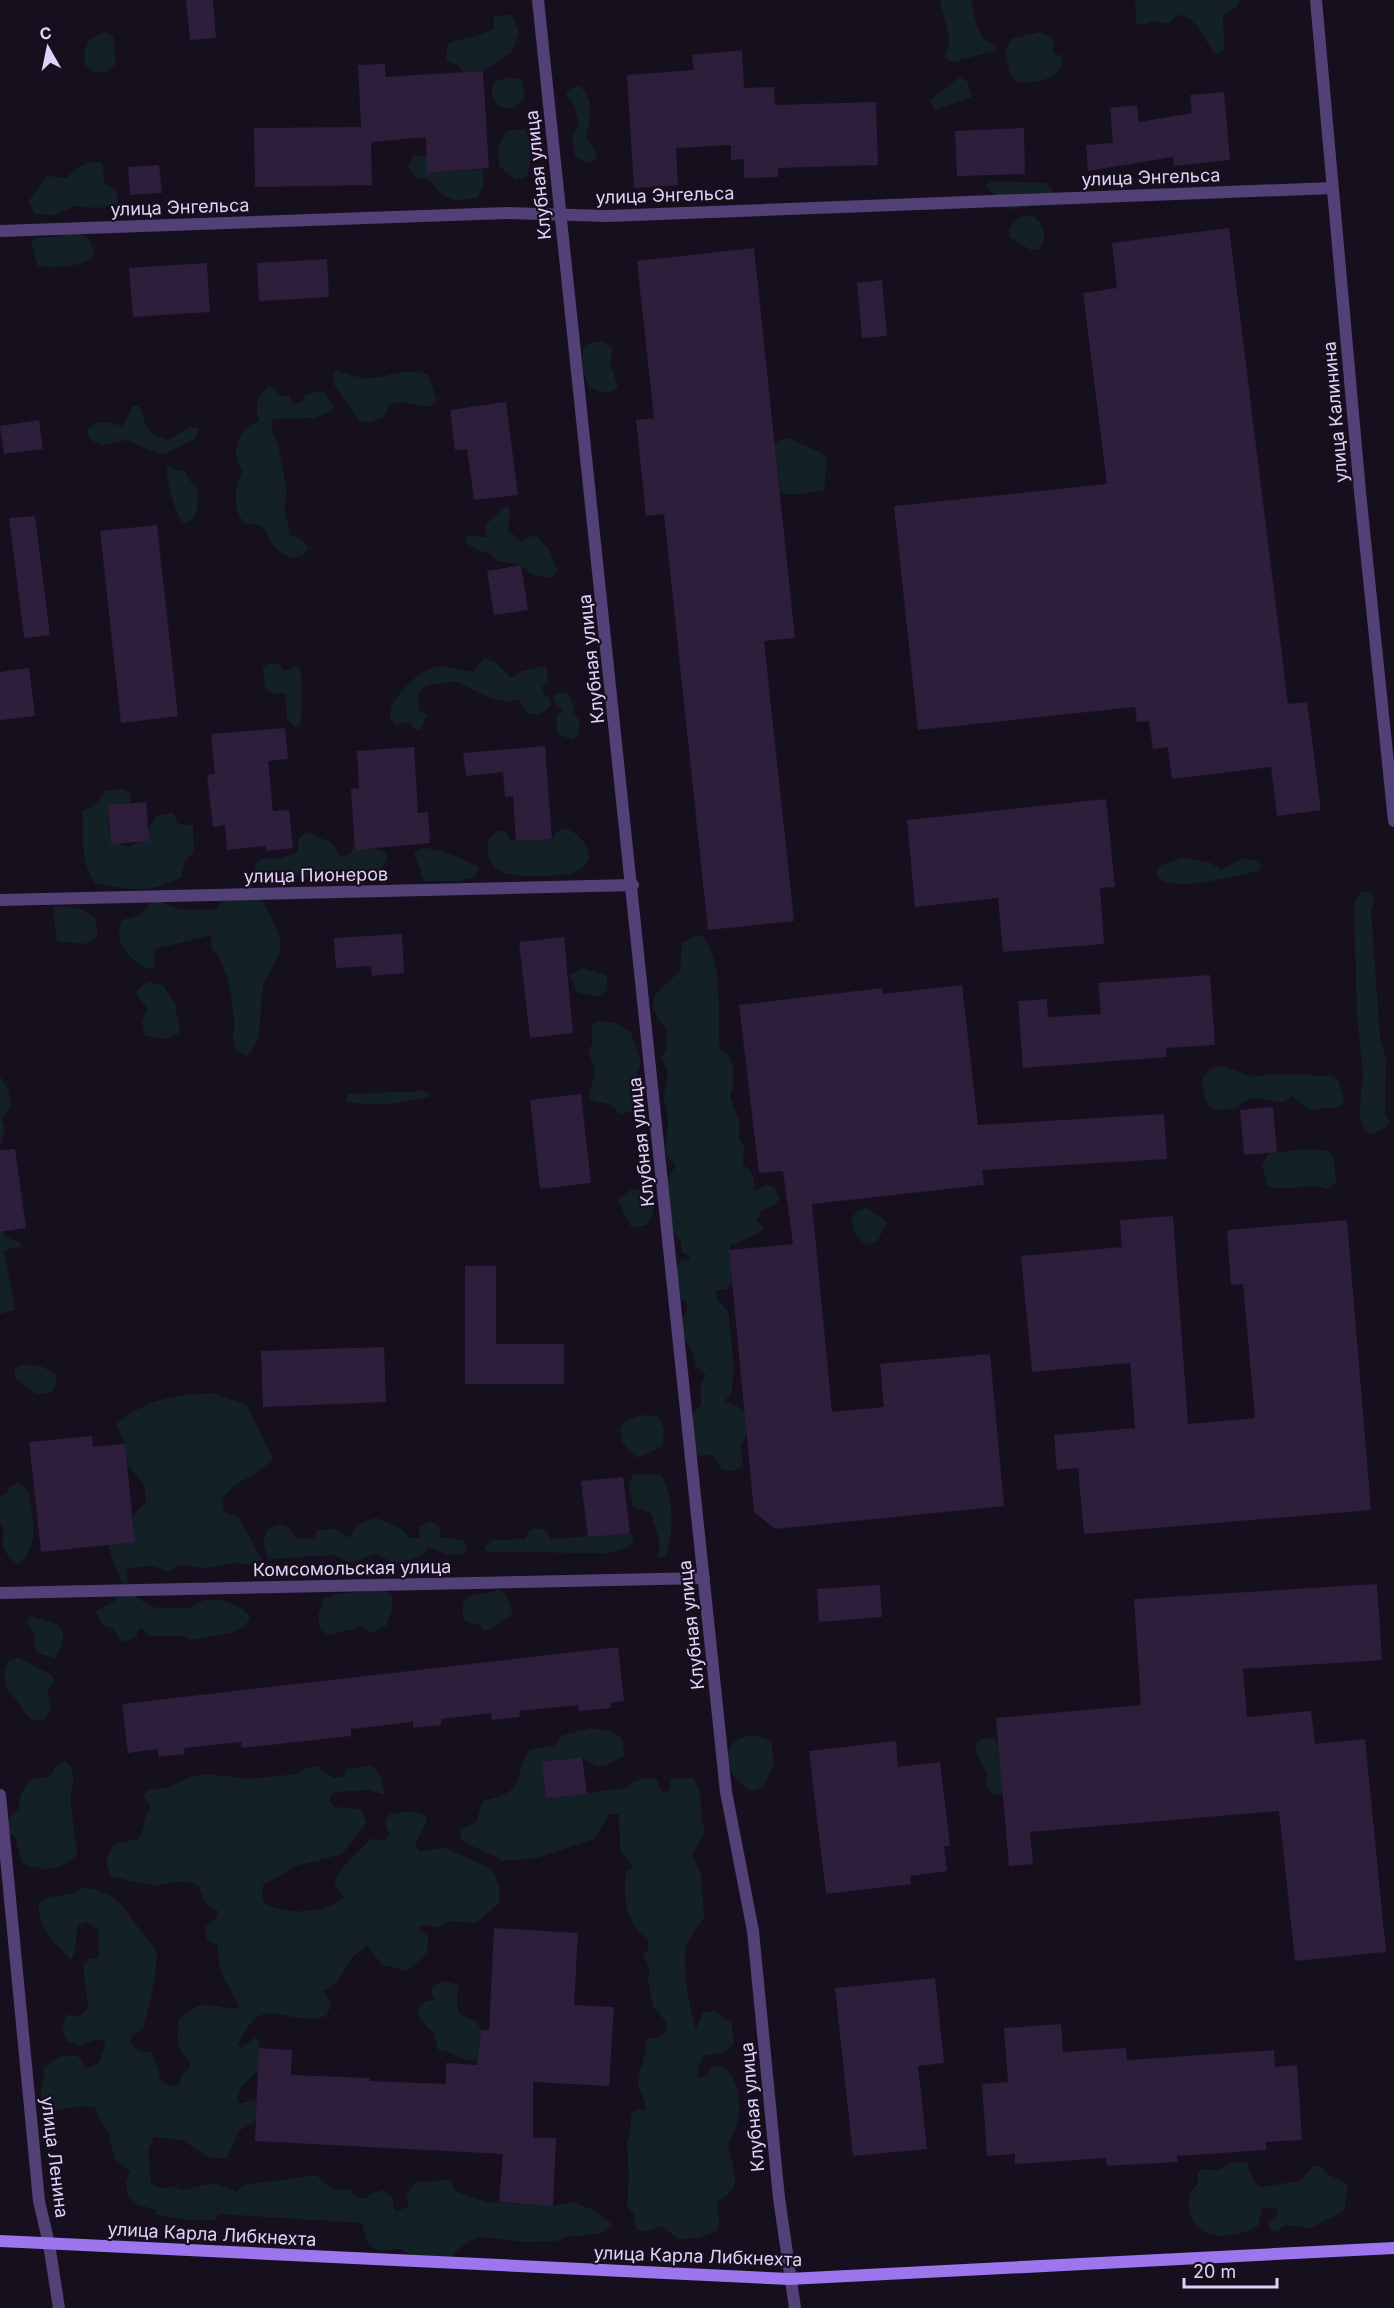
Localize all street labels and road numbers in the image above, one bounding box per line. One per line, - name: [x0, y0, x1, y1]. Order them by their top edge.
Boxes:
- street label: Клубная улица: [521, 109, 555, 241]
- street label: улица Энгельса: [1081, 164, 1221, 190]
- street label: улица Энгельса: [595, 182, 735, 208]
- street label: улица Энгельса: [110, 194, 250, 220]
- street label: улица Калинина: [1318, 341, 1352, 483]
- street label: Клубная улица: [574, 593, 608, 725]
- street label: улица Пионеров: [244, 863, 388, 887]
- street label: Клубная улица: [624, 1076, 658, 1208]
- street label: Комсомольская улица: [253, 1556, 451, 1580]
- street label: Клубная улица: [674, 1559, 708, 1691]
- street label: Клубная улица: [736, 2041, 768, 2173]
- street label: улица Ленина: [37, 2095, 73, 2219]
- street label: улица Карла Либкнехта: [107, 2218, 317, 2250]
- street label: улица Карла Либкнехта: [593, 2242, 803, 2270]

